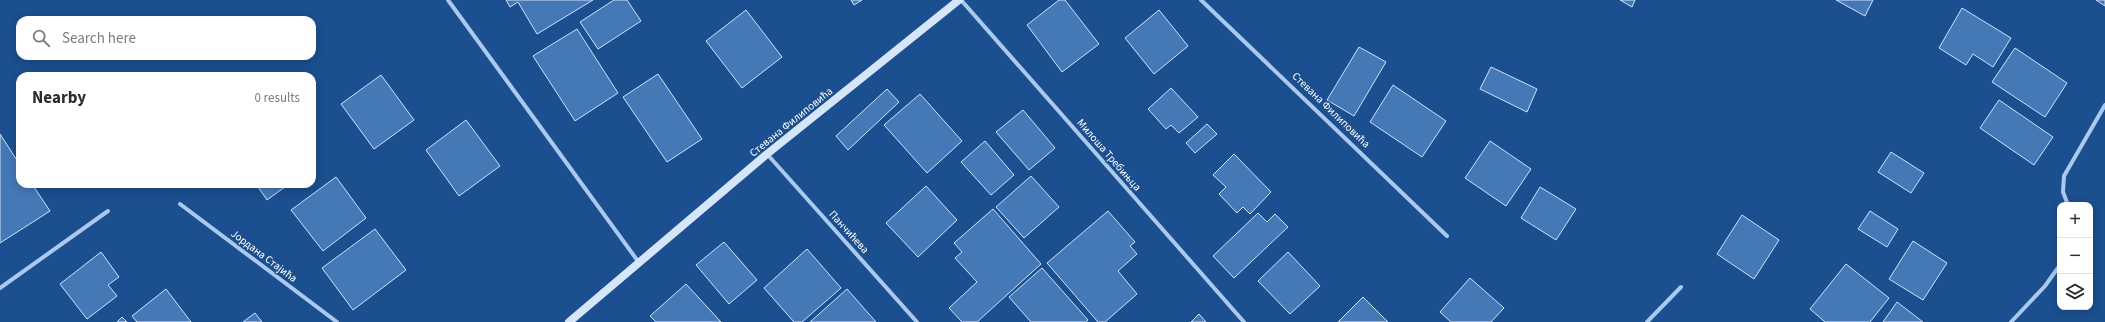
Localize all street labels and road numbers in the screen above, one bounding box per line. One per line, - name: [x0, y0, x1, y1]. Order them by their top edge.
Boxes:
- street label: Стевана Филиповића: [1289, 69, 1373, 151]
- street label: Стевана Филиповића: [746, 84, 836, 160]
- street label: Милоша Требињца: [1073, 116, 1145, 194]
- street label: Панчићева: [826, 207, 872, 257]
- street label: Јордана Стајића: [228, 226, 300, 286]

